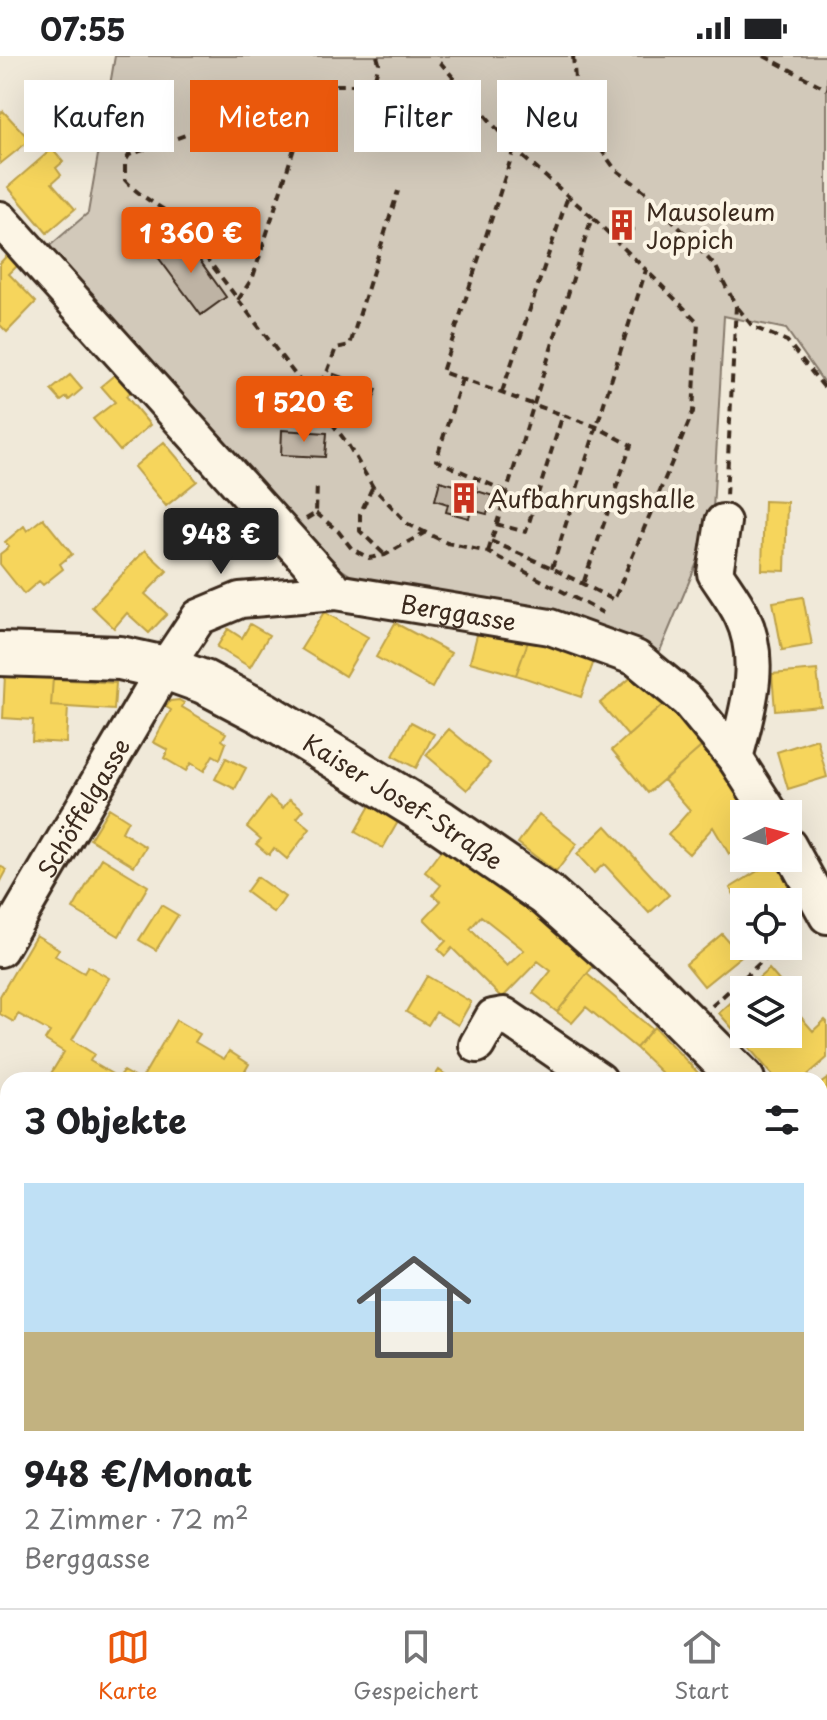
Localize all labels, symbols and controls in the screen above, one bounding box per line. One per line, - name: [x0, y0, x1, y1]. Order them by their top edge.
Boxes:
- text: 07:55: [40, 6, 126, 51]
- chip: Kaufen: [24, 80, 174, 152]
- chip: Mieten: [190, 80, 338, 152]
- chip: Filter: [354, 80, 481, 152]
- chip: Neu: [497, 80, 607, 152]
- place label: Mausoleum Joppich: [646, 193, 775, 257]
- pin: 1 360 €: [117, 207, 265, 275]
- building icon: Mausoleum Joppich: [605, 208, 639, 242]
- text: 1 360 €: [139, 213, 243, 252]
- pin: 1 520 €: [230, 376, 378, 444]
- text: 1 520 €: [254, 382, 354, 421]
- place label: Aufbahrungshalle: [488, 480, 695, 516]
- building icon: Aufbahrungshalle: [447, 481, 481, 515]
- pin: 948 €: [165, 508, 277, 576]
- text: 948 €: [181, 514, 261, 553]
- street label: Berggasse: [398, 585, 519, 639]
- street label: Kaiser Josef-Straße: [297, 724, 511, 878]
- street label: Schöffelgasse: [28, 731, 138, 884]
- north arrow: [730, 800, 802, 872]
- map controls: [730, 800, 802, 1048]
- button: locate: [730, 888, 802, 960]
- button: layers: [730, 976, 802, 1048]
- text: 3 Objekte: [24, 1094, 187, 1146]
- icon: filters: [760, 1098, 804, 1142]
- icon: home: [342, 1235, 486, 1379]
- text: 948 €/Monat: [24, 1447, 252, 1499]
- text: 2 Zimmer · 72 m²: [24, 1499, 249, 1538]
- text: Berggasse: [24, 1538, 150, 1577]
- tab: Karte: [98, 1625, 157, 1706]
- tab: Gespeichert: [353, 1625, 478, 1706]
- tab: Start: [674, 1625, 729, 1706]

